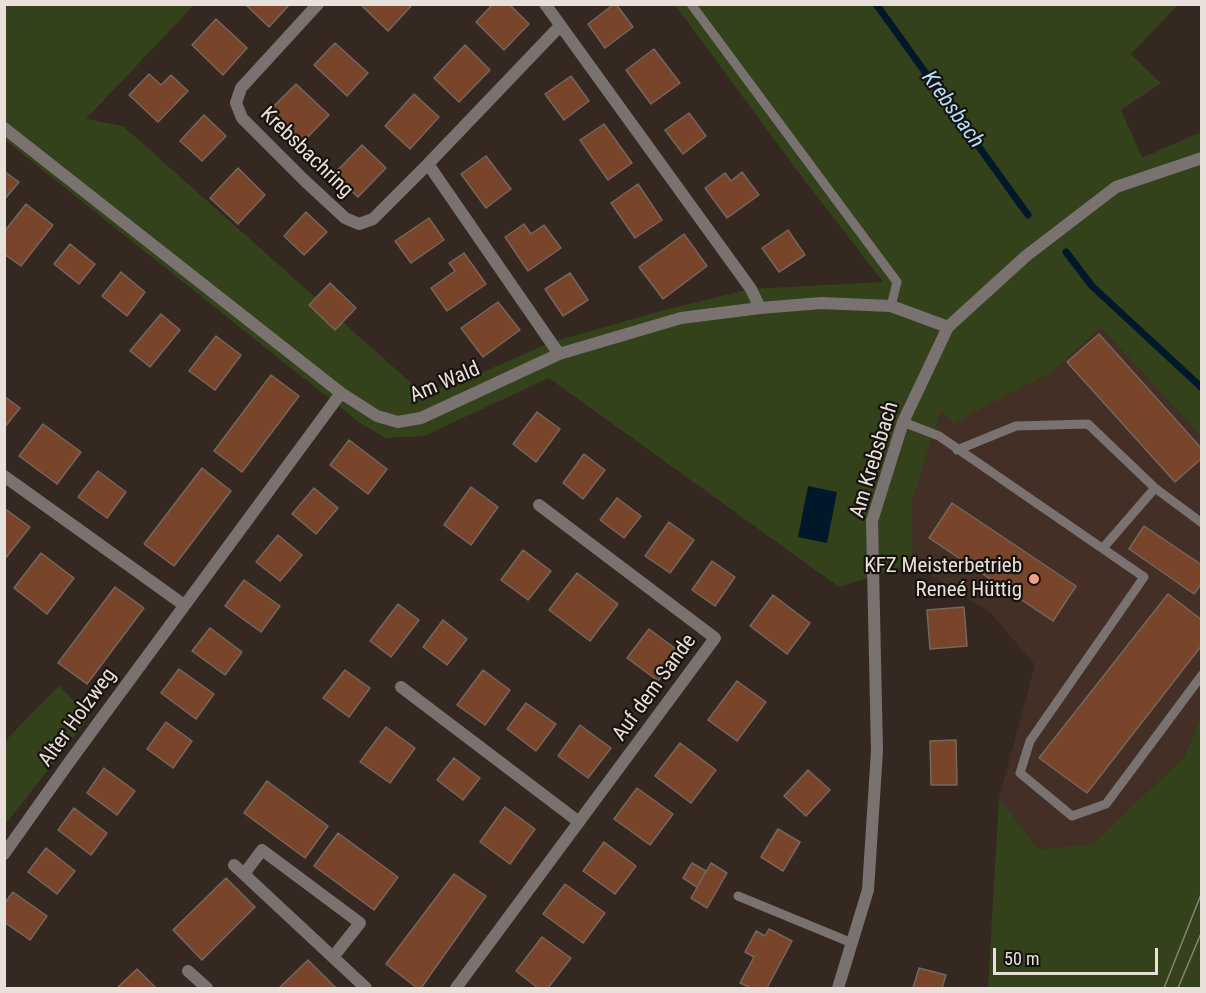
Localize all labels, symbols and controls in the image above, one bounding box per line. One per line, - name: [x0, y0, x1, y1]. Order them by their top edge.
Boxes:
- water label: Krebsbach: [915, 66, 989, 154]
- street label: Krebsbachring: [254, 102, 358, 204]
- street label: Am Wald: [406, 357, 484, 409]
- street label: Am Krebsbach: [845, 399, 905, 521]
- place label: KFZ Meisterbetrieb Reneé Hüttig: [864, 554, 1022, 604]
- marker: KFZ Meisterbetrieb Reneé Hüttig: [1027, 572, 1041, 586]
- street label: Auf dem Sande: [608, 630, 702, 746]
- street label: Alter Holzweg: [34, 664, 122, 772]
- scale bar: [996, 936, 1161, 974]
- text: 50 m: [1004, 948, 1039, 969]

